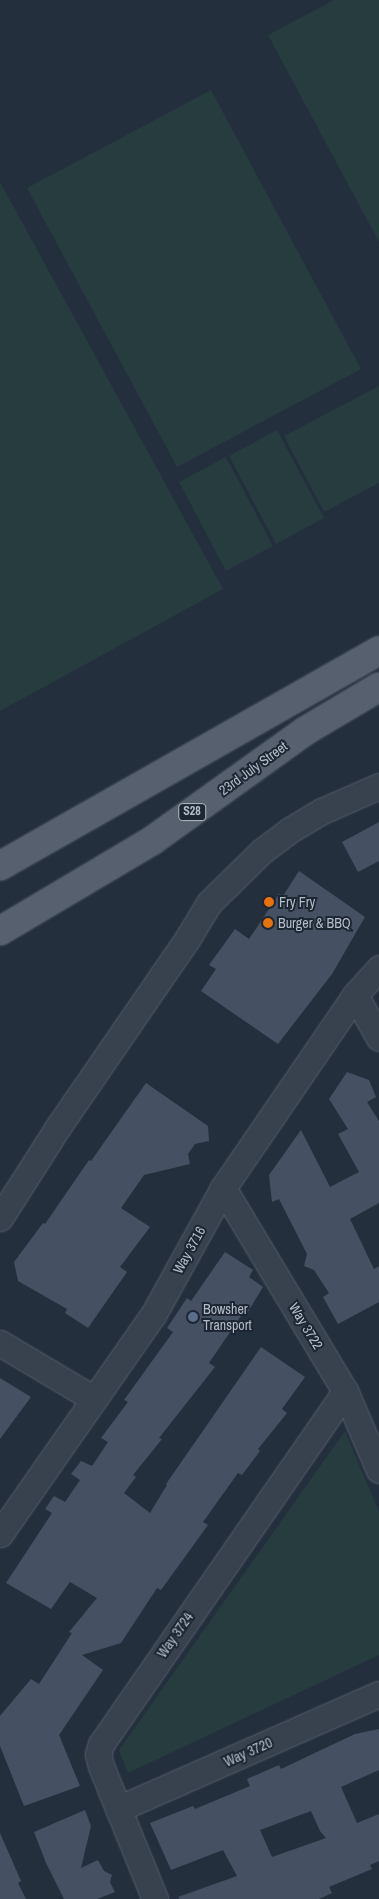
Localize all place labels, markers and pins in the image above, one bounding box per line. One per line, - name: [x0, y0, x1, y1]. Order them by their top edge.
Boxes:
- place label: Fry Fry: [279, 894, 315, 910]
- marker: Fry Fry: [263, 896, 275, 908]
- place label: Burger & BBQ: [278, 915, 351, 931]
- marker: Burger & BBQ: [262, 917, 274, 929]
- place label: Bowsher Transport: [203, 1301, 252, 1334]
- marker: Bowsher Transport: [187, 1311, 199, 1323]

